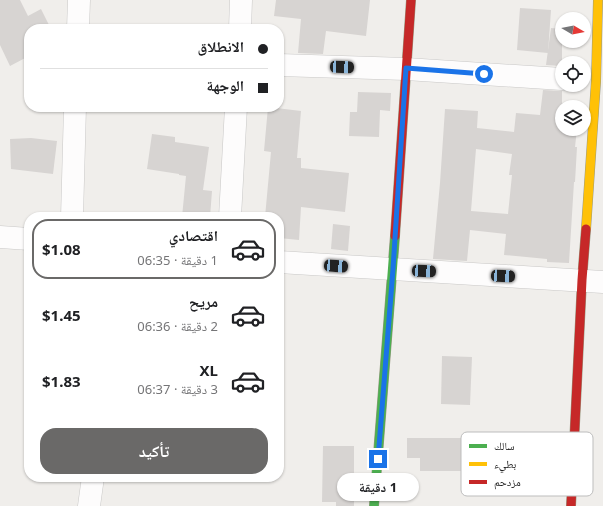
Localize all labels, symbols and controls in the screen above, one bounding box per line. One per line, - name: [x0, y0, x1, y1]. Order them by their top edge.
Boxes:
- north arrow: [555, 12, 591, 48]
- map controls: [555, 12, 591, 136]
- text: الانطلاق: [198, 36, 244, 56]
- button: locate: [555, 56, 591, 92]
- car: [330, 61, 354, 73]
- route start: [475, 65, 493, 83]
- text: الوجهة: [206, 75, 244, 95]
- button: layers: [555, 100, 591, 136]
- text: اقتصادي: [169, 225, 218, 245]
- icon: car: [230, 231, 266, 267]
- text: $1.08: [42, 239, 81, 259]
- text: 1 دقيقة · 06:35: [137, 251, 218, 269]
- car: [324, 259, 348, 273]
- car: [412, 264, 436, 278]
- car: [491, 269, 515, 283]
- text: مريح: [189, 291, 218, 311]
- icon: car: [230, 297, 266, 333]
- text: $1.45: [42, 305, 81, 325]
- text: 2 دقيقة · 06:36: [137, 317, 218, 335]
- text: XL: [200, 360, 218, 380]
- icon: car: [230, 363, 266, 399]
- text: $1.83: [42, 371, 81, 391]
- text: 3 دقيقة · 06:37: [137, 380, 218, 398]
- button: تأكيد: [40, 428, 268, 474]
- legend: [461, 432, 593, 496]
- text: سالك: [494, 438, 514, 453]
- route end: [369, 450, 387, 468]
- text: بطيء: [494, 456, 516, 473]
- callout: 1 دقيقة: [337, 473, 419, 501]
- text: مزدحم: [494, 474, 521, 490]
- text: 1 دقيقة: [359, 478, 397, 496]

